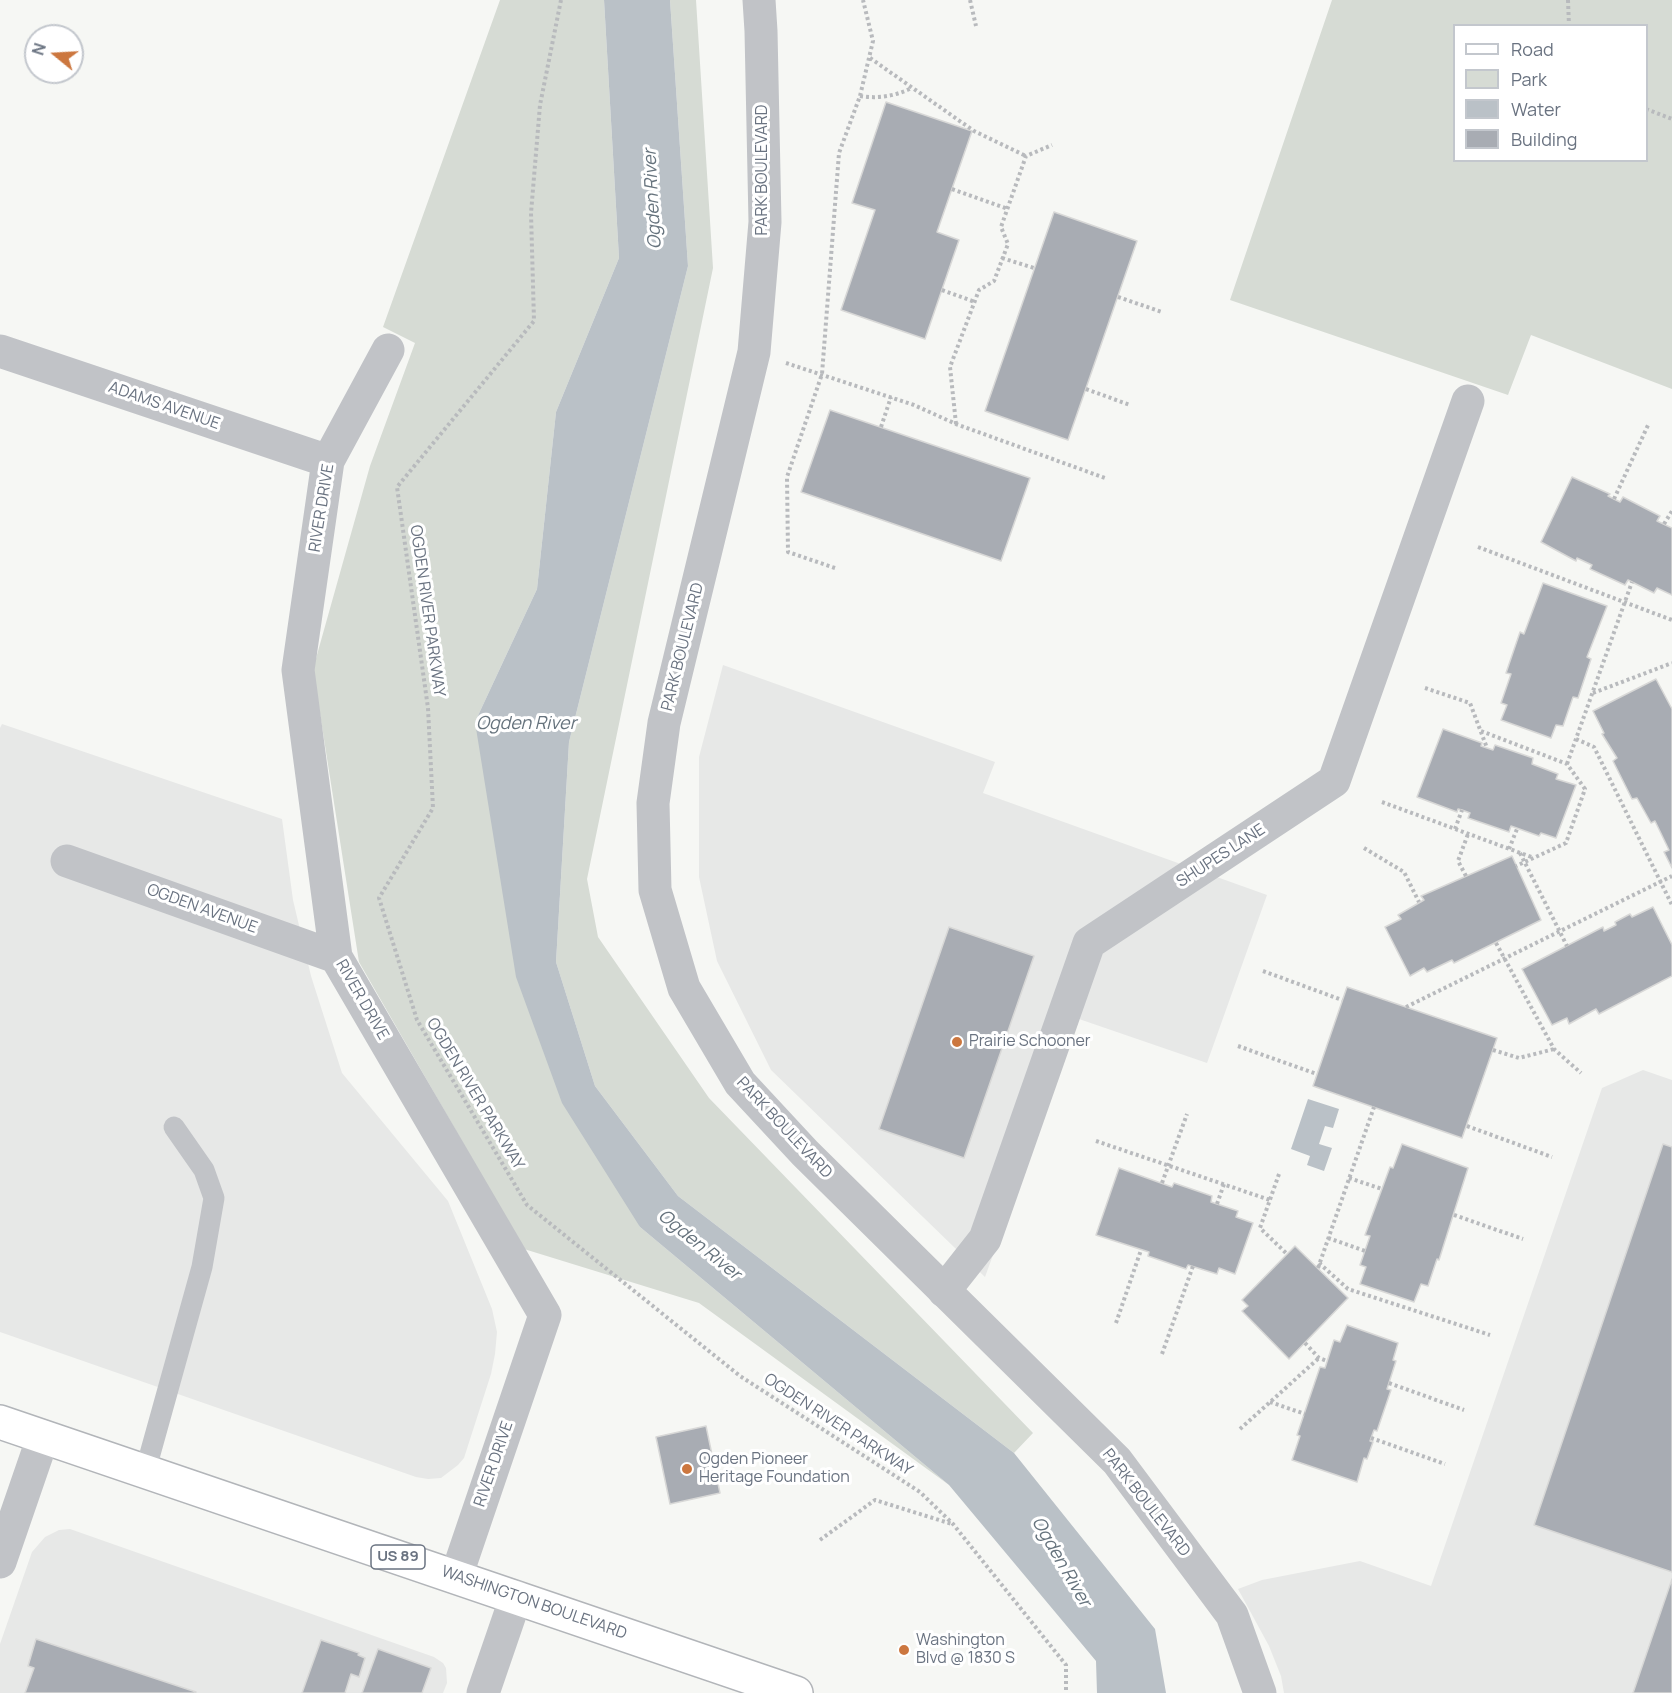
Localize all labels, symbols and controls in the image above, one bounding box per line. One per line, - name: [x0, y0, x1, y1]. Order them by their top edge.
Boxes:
- north arrow: [24, 24, 84, 84]
- legend: [1453, 24, 1648, 162]
- text: Road: [1511, 37, 1554, 61]
- text: N: [27, 40, 51, 58]
- text: Park: [1511, 67, 1547, 91]
- text: Water: [1511, 97, 1561, 121]
- street label: PARK BOULEVARD: [753, 104, 773, 236]
- text: Building: [1511, 127, 1577, 151]
- water label: Ogden River: [640, 148, 666, 250]
- street label: ADAMS AVENUE: [106, 378, 222, 434]
- street label: RIVER DRIVE: [306, 462, 338, 554]
- street label: OGDEN RIVER PARKWAY: [405, 524, 449, 698]
- street label: PARK BOULEVARD: [658, 581, 708, 713]
- water label: Ogden River: [476, 713, 576, 735]
- street label: SHUPES LANE: [1173, 820, 1269, 892]
- street label: OGDEN AVENUE: [144, 880, 260, 938]
- street label: RIVER DRIVE: [331, 957, 393, 1043]
- street label: OGDEN RIVER PARKWAY: [422, 1015, 528, 1173]
- place label: Prairie Schooner: [969, 1032, 1091, 1052]
- marker: Prairie Schooner: [950, 1035, 964, 1049]
- street label: PARK BOULEVARD: [732, 1073, 836, 1183]
- water label: Ogden River: [653, 1205, 745, 1285]
- street label: OGDEN RIVER PARKWAY: [760, 1370, 916, 1480]
- street label: RIVER DRIVE: [470, 1419, 518, 1509]
- street label: PARK BOULEVARD: [1098, 1445, 1194, 1561]
- place label: Ogden Pioneer Heritage Foundation: [699, 1450, 850, 1488]
- marker: Ogden Pioneer Heritage Foundation: [680, 1462, 694, 1476]
- water label: Ogden River: [1027, 1513, 1095, 1611]
- road number: US 89: [371, 1545, 425, 1569]
- street label: WASHINGTON BOULEVARD: [439, 1562, 629, 1644]
- place label: Washington Blvd @ 1830 S: [916, 1631, 1015, 1669]
- marker: Washington Blvd @ 1830 S: [897, 1643, 911, 1657]

